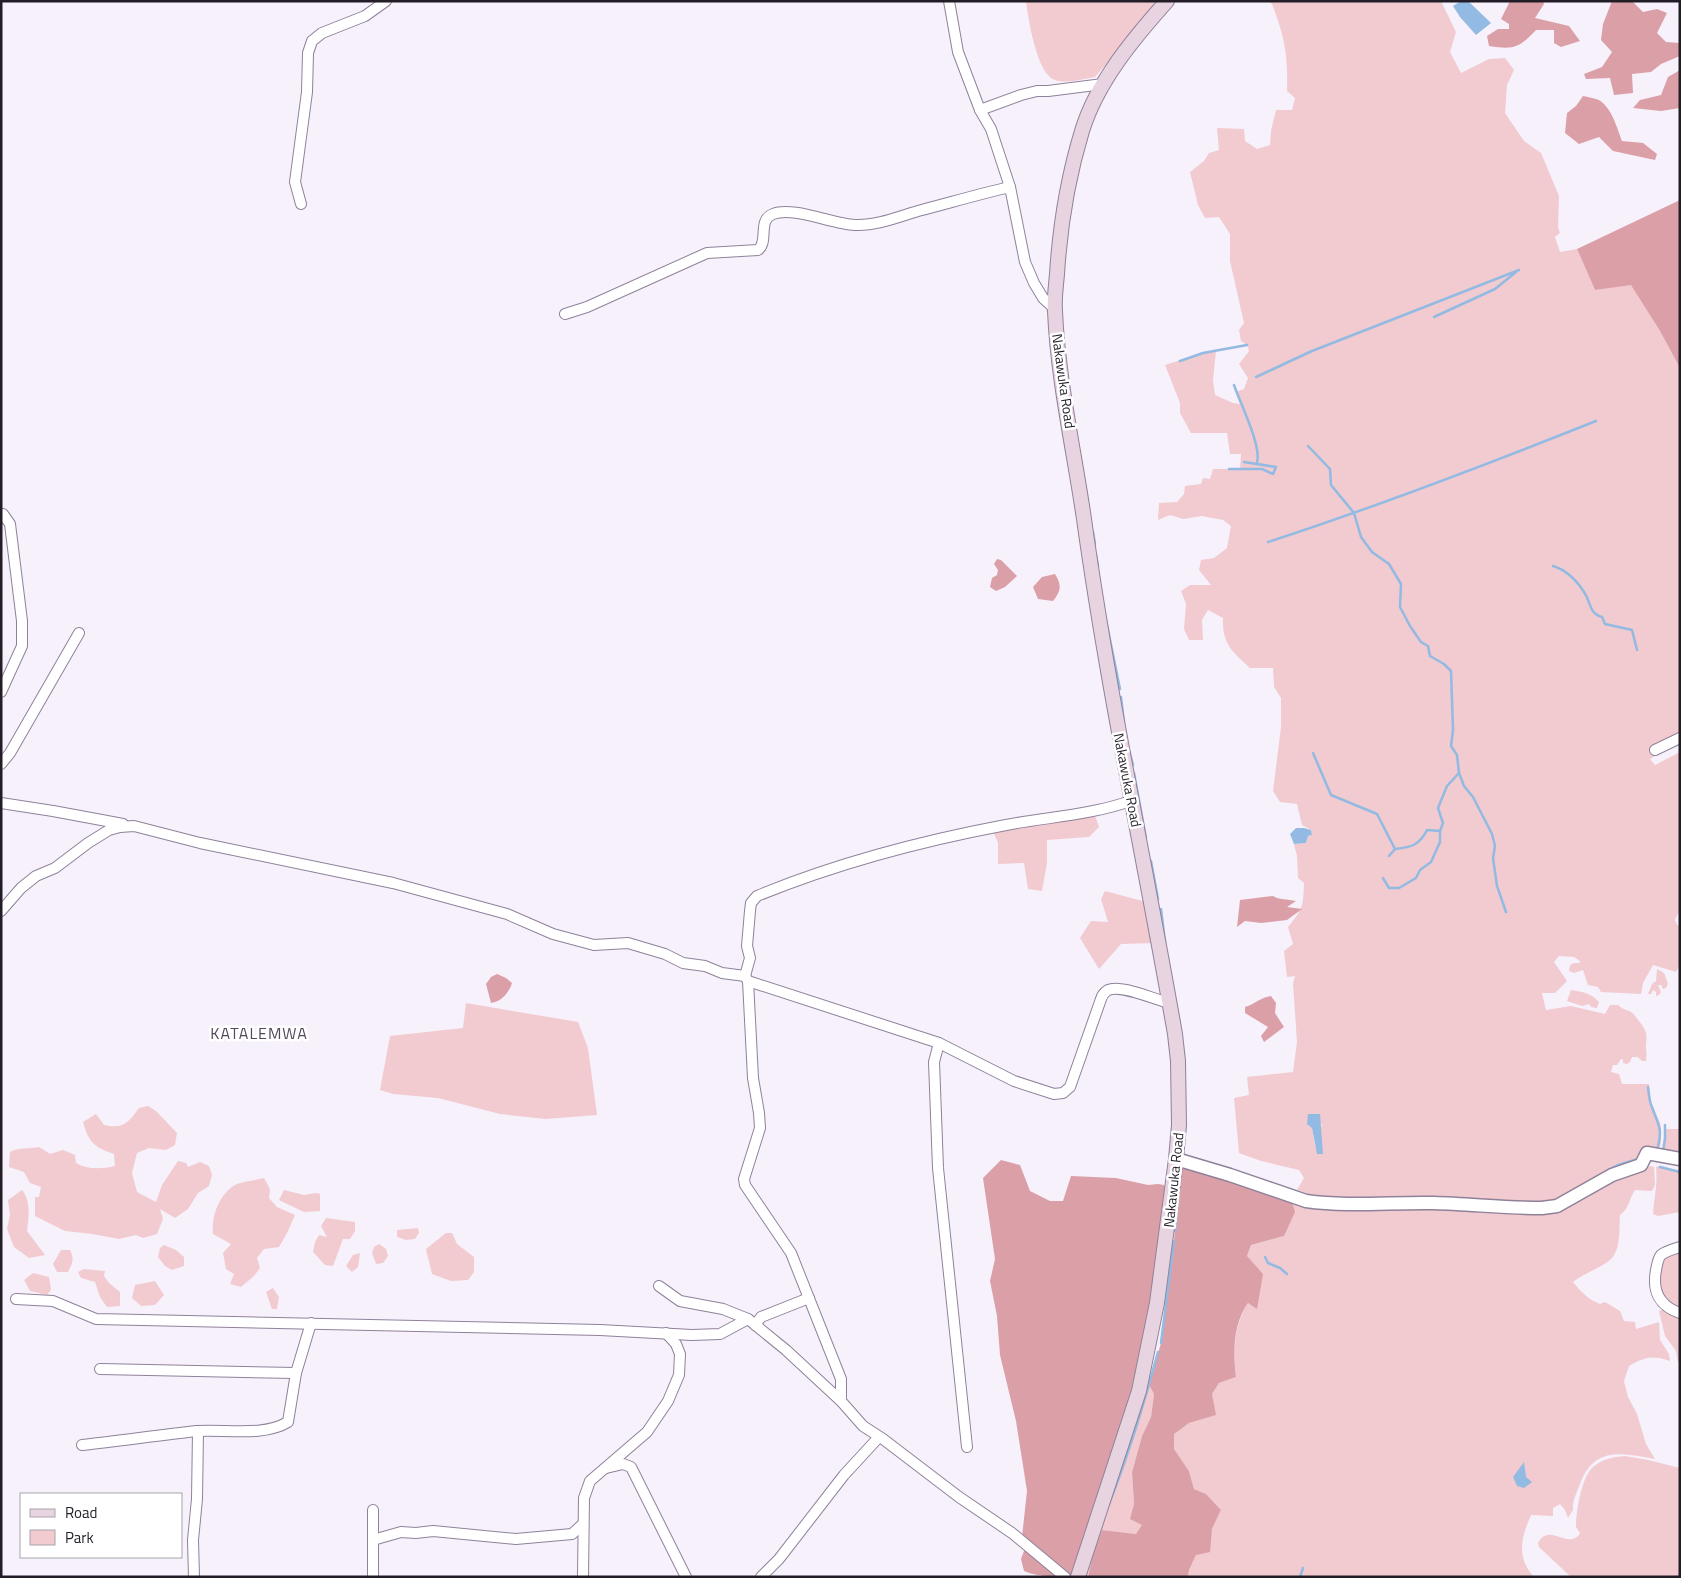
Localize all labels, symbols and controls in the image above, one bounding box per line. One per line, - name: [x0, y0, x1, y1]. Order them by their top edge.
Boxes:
- street label: Nakawuka Road: [1047, 332, 1081, 430]
- street label: Nakawuka Road: [1109, 731, 1147, 829]
- district label: KATALEMWA: [210, 1021, 308, 1045]
- street label: Nakawuka Road: [1158, 1131, 1188, 1229]
- legend: [20, 1493, 182, 1558]
- text: Road: [65, 1501, 97, 1524]
- text: Park: [65, 1526, 94, 1549]

